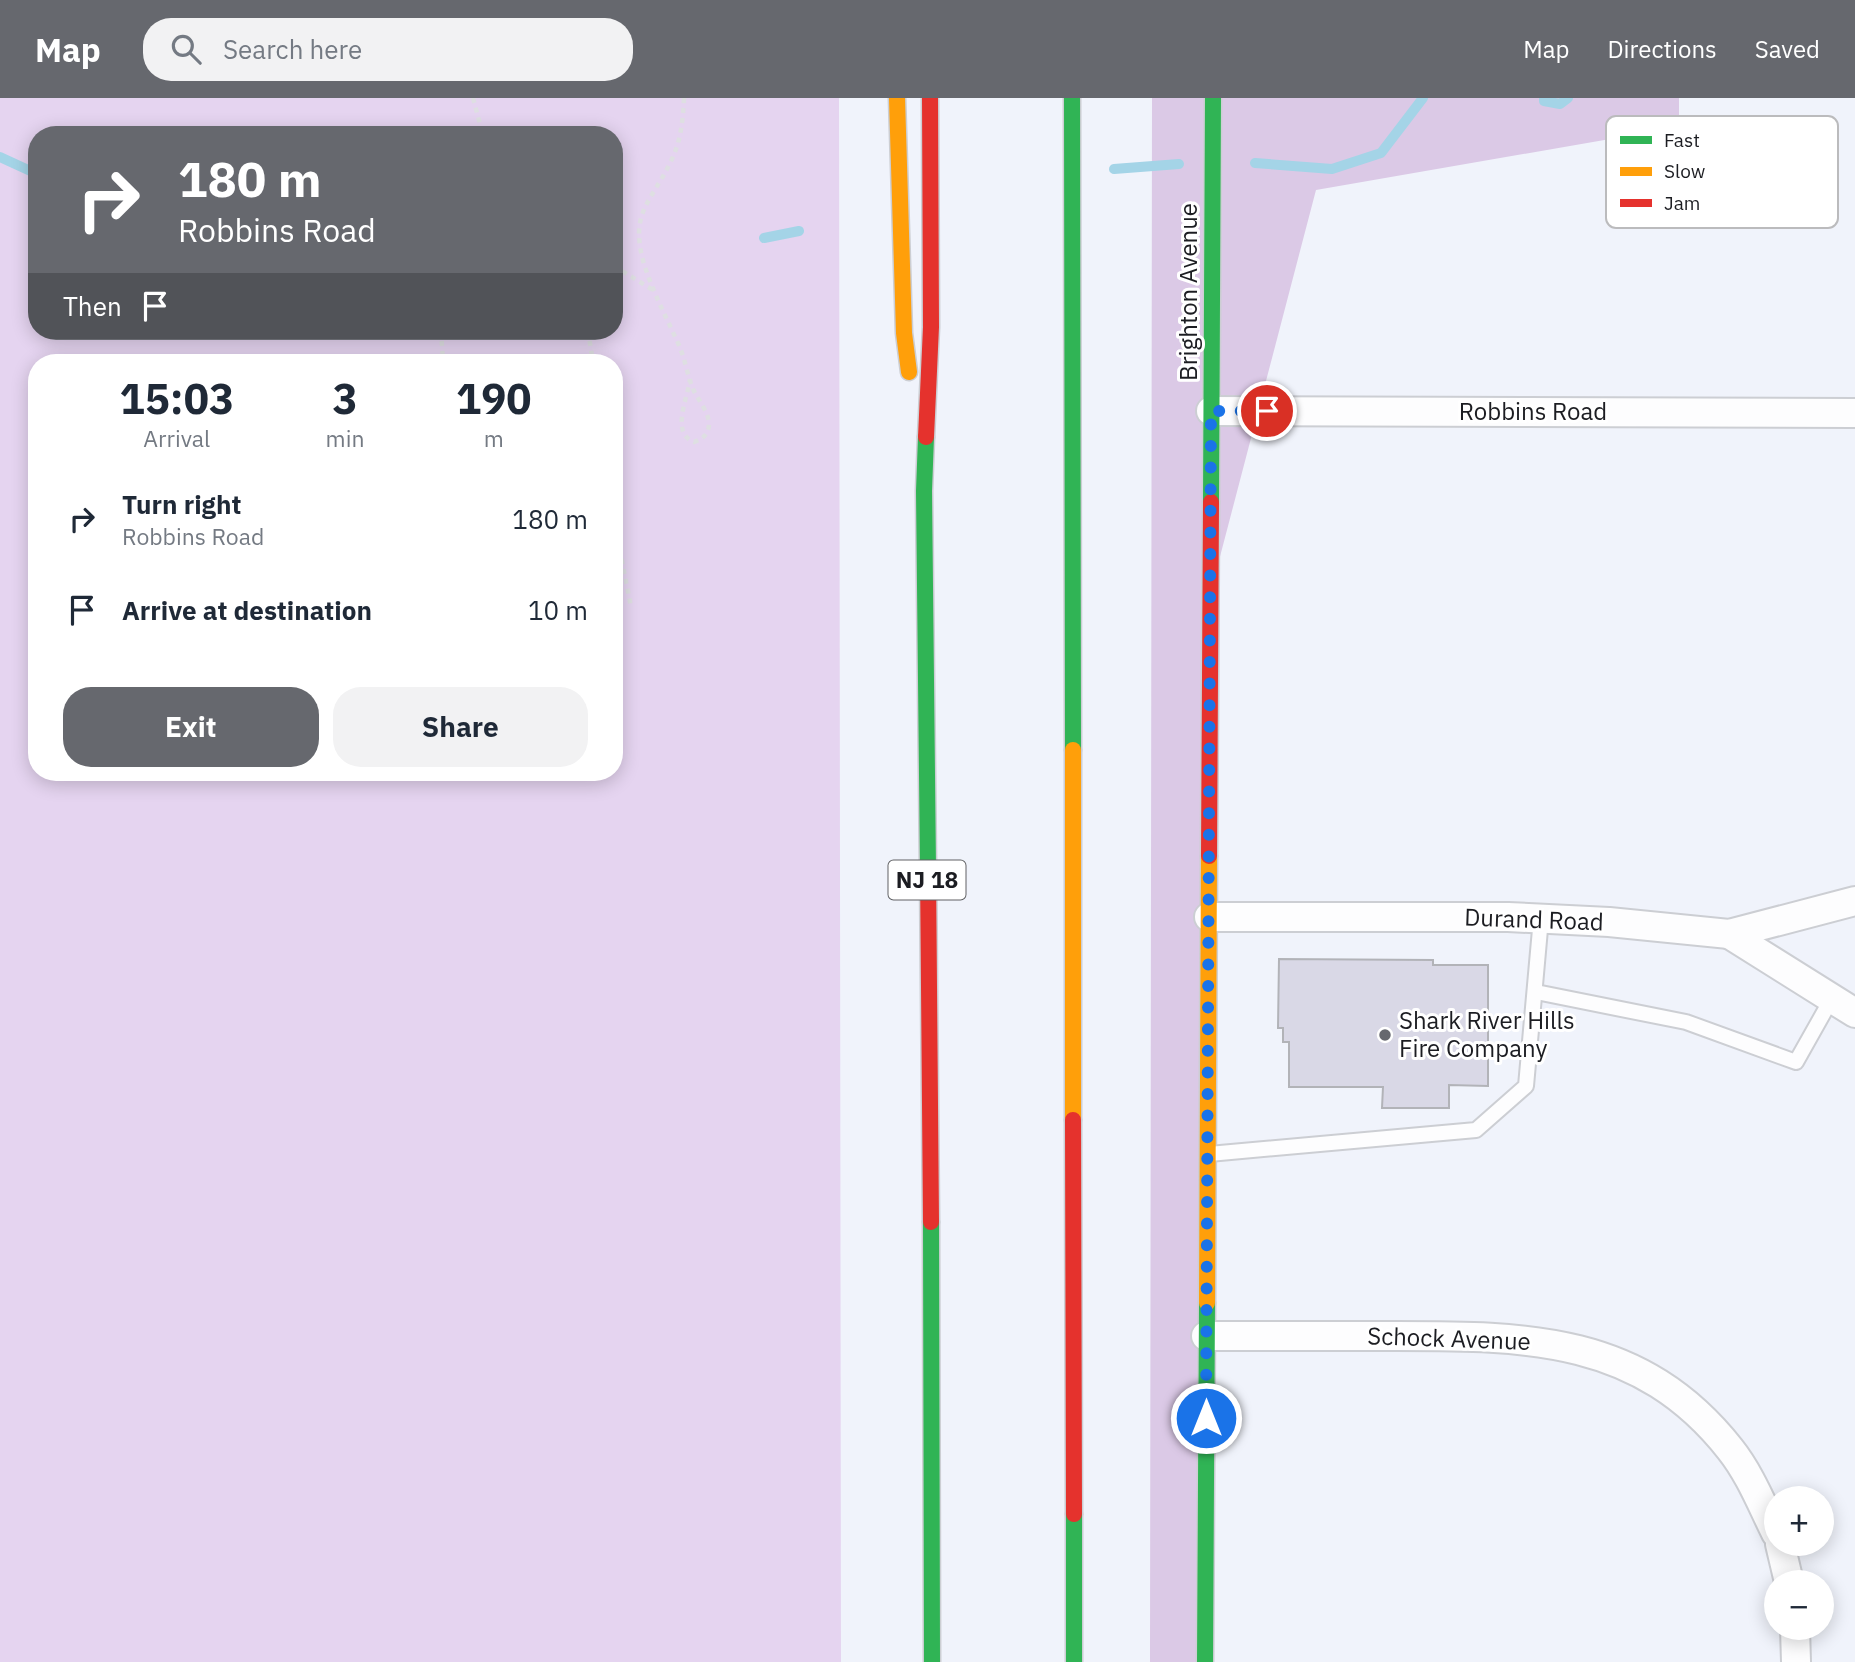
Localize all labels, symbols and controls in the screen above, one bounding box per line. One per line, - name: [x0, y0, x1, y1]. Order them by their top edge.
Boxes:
- search box: [143, 18, 633, 81]
- text: Map: [35, 28, 101, 71]
- icon: search: [167, 30, 205, 68]
- text: Search here: [223, 32, 362, 66]
- text: Map: [1523, 33, 1569, 65]
- text: Directions: [1607, 33, 1717, 65]
- text: Saved: [1755, 33, 1820, 65]
- legend: [1606, 116, 1838, 228]
- text: Fast: [1664, 128, 1700, 152]
- text: 180 m: [178, 147, 322, 210]
- icon: right: [63, 154, 154, 245]
- text: Slow: [1664, 159, 1705, 183]
- text: Jam: [1664, 191, 1700, 215]
- street label: Brighton Avenue: [1172, 203, 1204, 381]
- text: Robbins Road: [178, 209, 376, 251]
- icon: arrive: [136, 287, 174, 325]
- text: Then: [63, 289, 122, 323]
- text: 15:03: [119, 371, 234, 426]
- text: 3: [332, 371, 358, 426]
- text: 190: [456, 371, 532, 426]
- pin: [1237, 381, 1297, 441]
- icon: arrive: [1248, 392, 1286, 430]
- street label: Robbins Road: [1459, 395, 1607, 427]
- text: Arrival: [143, 423, 210, 453]
- text: min: [326, 423, 364, 453]
- text: m: [484, 423, 504, 453]
- text: Turn right: [122, 487, 241, 521]
- icon: right: [63, 500, 101, 538]
- text: 180 m: [512, 502, 588, 536]
- text: Robbins Road: [122, 521, 264, 551]
- icon: arrive: [63, 591, 101, 629]
- text: Arrive at destination: [122, 593, 372, 627]
- text: 10 m: [528, 593, 588, 627]
- button: Exit: [63, 687, 319, 767]
- button: Share: [333, 687, 588, 767]
- road number: NJ 18: [888, 860, 965, 900]
- street label: Durand Road: [1464, 901, 1604, 937]
- place label: Shark River Hills Fire Company: [1399, 1004, 1575, 1064]
- marker: Shark River Hills Fire Company: [1377, 1027, 1393, 1043]
- street label: Schock Avenue: [1367, 1319, 1531, 1357]
- position arrow: [1169, 1381, 1243, 1455]
- map controls: [1764, 1486, 1834, 1640]
- button: +: [1764, 1486, 1834, 1556]
- button: −: [1764, 1570, 1834, 1640]

